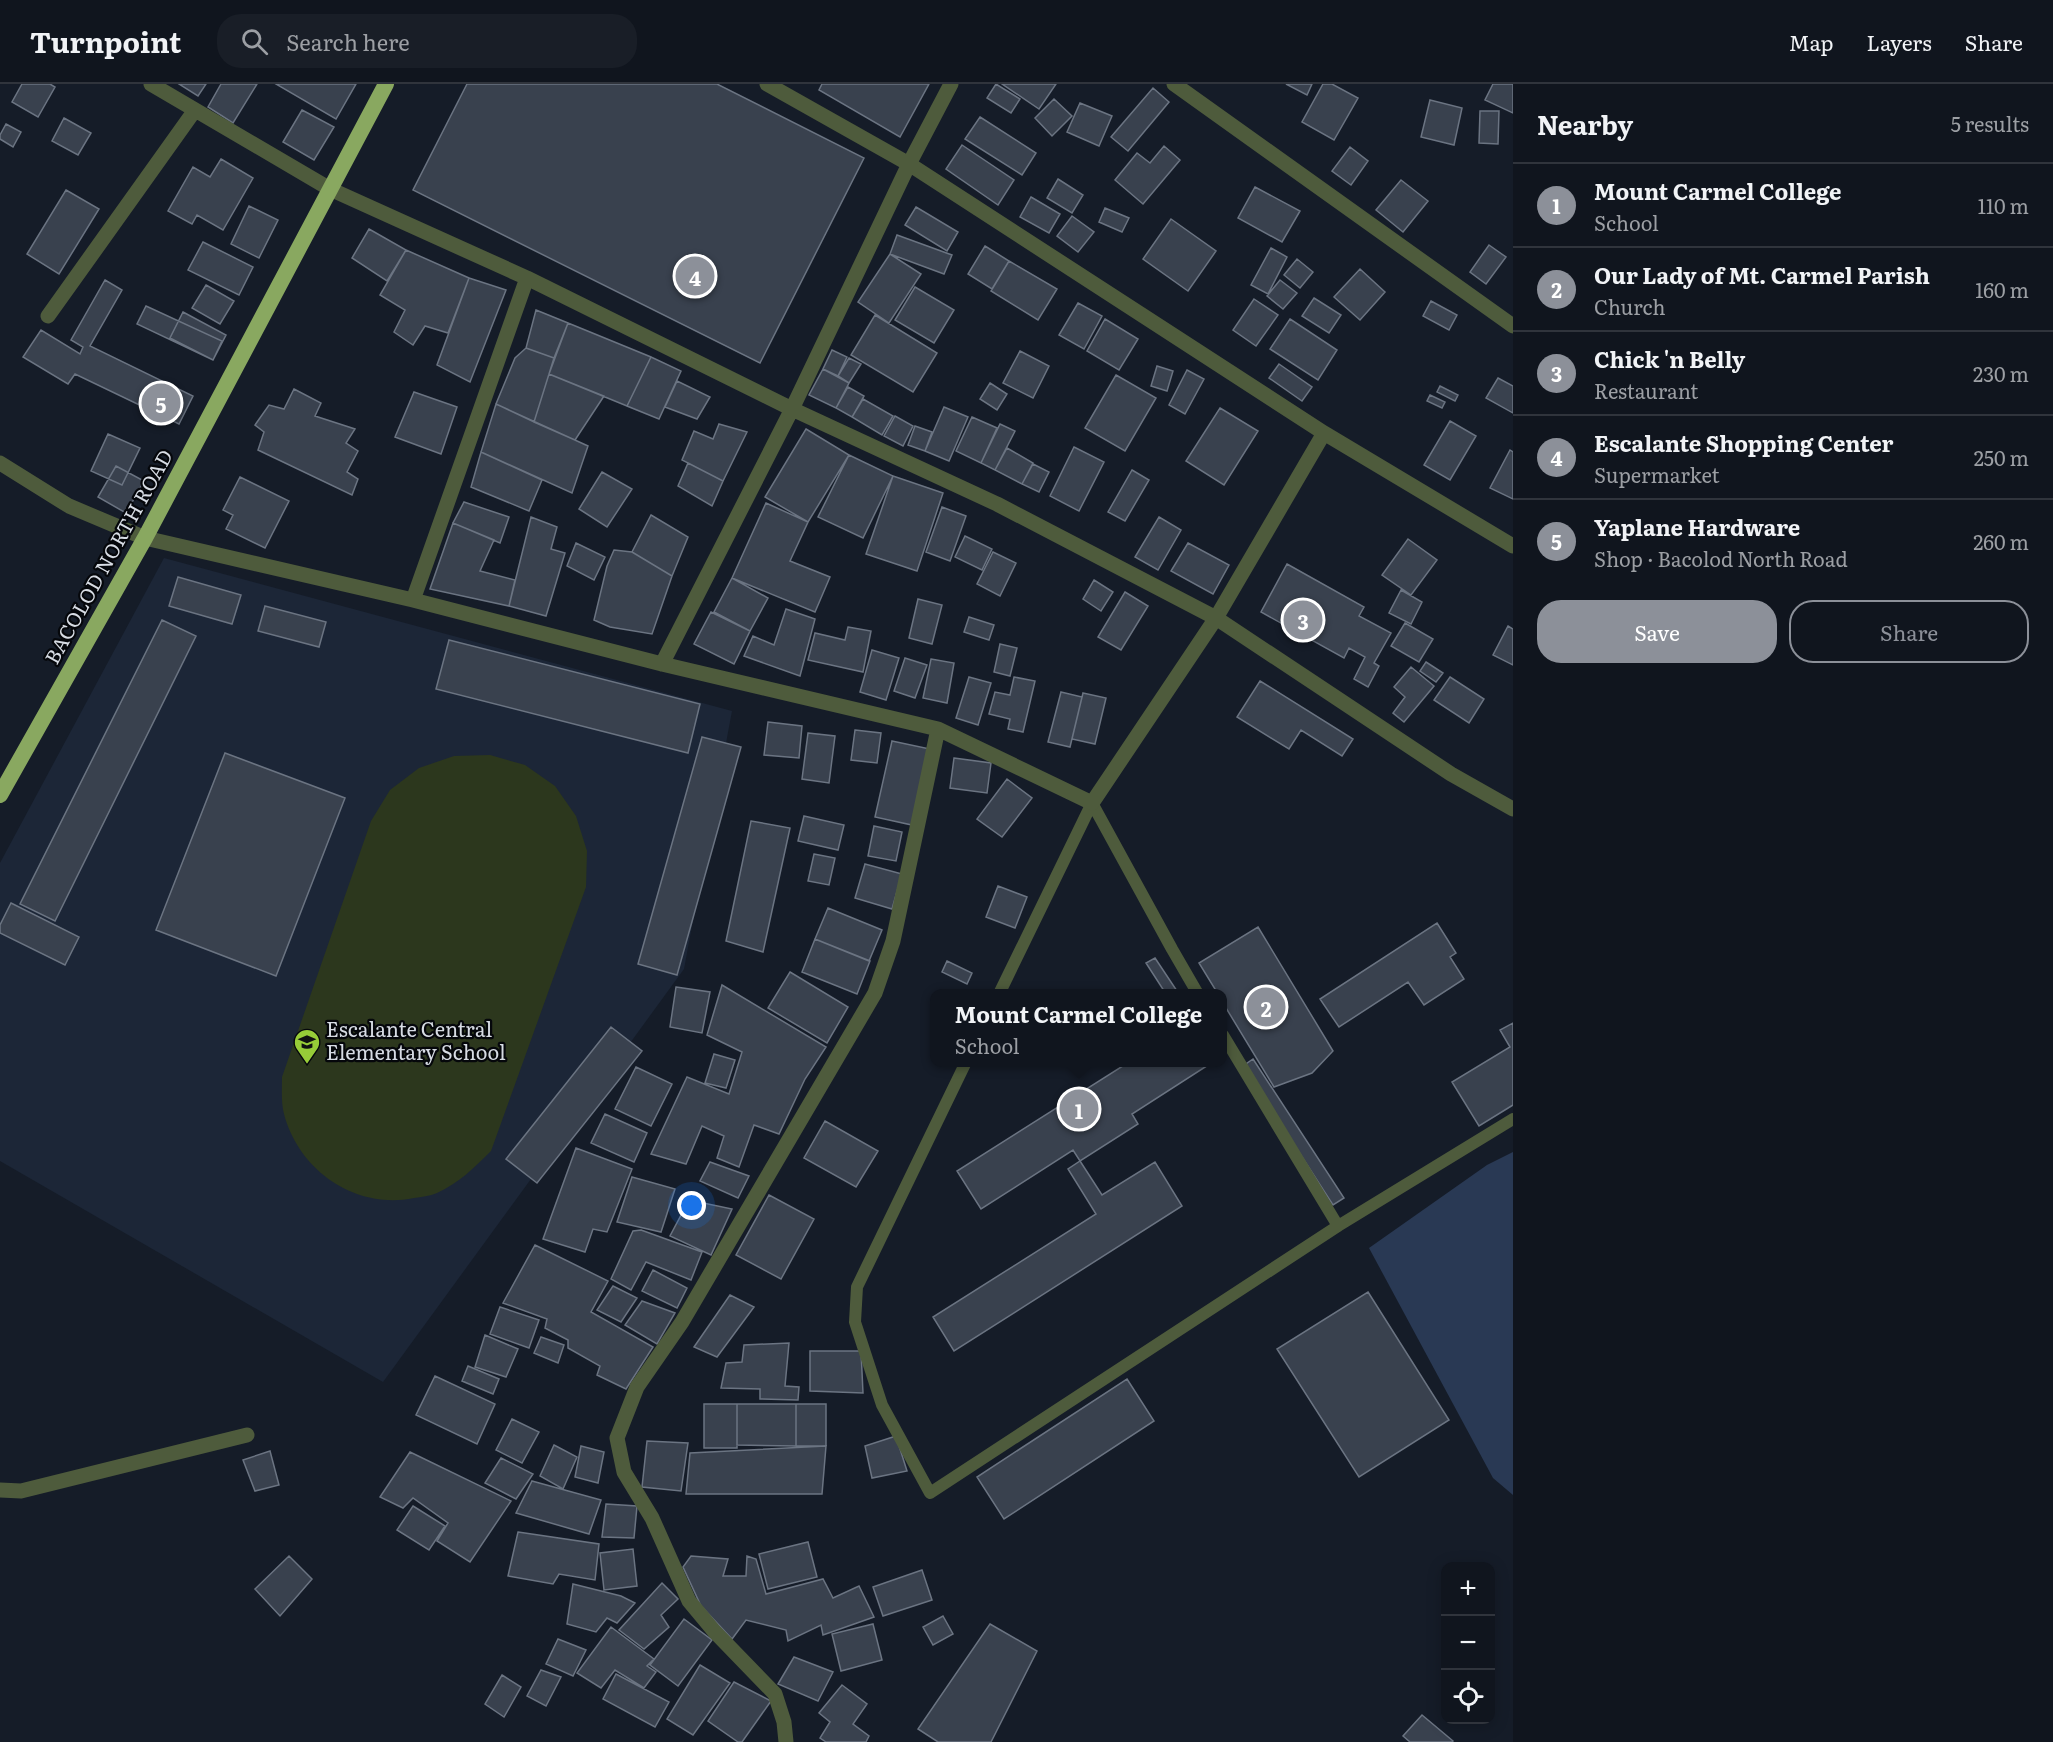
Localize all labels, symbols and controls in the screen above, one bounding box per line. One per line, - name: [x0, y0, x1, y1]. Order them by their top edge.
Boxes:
- search box: [217, 14, 637, 68]
- text: Turnpoint: [30, 20, 181, 62]
- icon: search: [238, 25, 271, 58]
- text: Search here: [286, 25, 410, 58]
- text: Map: [1789, 26, 1834, 57]
- text: Layers: [1867, 26, 1932, 57]
- text: Share: [1965, 26, 2023, 57]
- text: Nearby: [1537, 104, 1633, 143]
- text: 5 results: [1951, 108, 2029, 138]
- text: Mount Carmel College: [1594, 174, 1841, 207]
- text: 1: [1552, 190, 1561, 220]
- text: 110 m: [1978, 190, 2029, 220]
- text: School: [1594, 207, 1659, 237]
- pin: 4: [676, 254, 714, 298]
- text: Our Lady of Mt. Carmel Parish: [1594, 258, 1930, 291]
- text: 2: [1551, 274, 1562, 304]
- text: 160 m: [1975, 274, 2029, 304]
- text: Church: [1594, 291, 1666, 321]
- text: Chick 'n Belly: [1594, 342, 1745, 375]
- text: 3: [1551, 358, 1562, 388]
- text: 230 m: [1973, 358, 2029, 388]
- text: Restaurant: [1594, 375, 1698, 405]
- pin: 5: [142, 380, 180, 426]
- text: Escalante Shopping Center: [1594, 426, 1894, 459]
- text: 4: [1550, 442, 1563, 472]
- text: 250 m: [1974, 442, 2029, 472]
- street label: BACOLOD NORTH ROAD: [36, 443, 179, 669]
- text: Supermarket: [1594, 459, 1720, 489]
- text: Yaplane Hardware: [1594, 510, 1800, 543]
- text: 5: [1551, 526, 1562, 556]
- text: 260 m: [1973, 526, 2029, 556]
- text: Shop · Bacolod North Road: [1594, 543, 1848, 573]
- pin: 3: [1284, 598, 1322, 642]
- button: Save: [1537, 600, 1777, 663]
- button: Share: [1789, 600, 2029, 663]
- pin: 2: [1246, 984, 1286, 1030]
- popup: [930, 989, 1227, 1067]
- text: Mount Carmel College: [955, 997, 1202, 1030]
- place label: Escalante Central Elementary School: [326, 1013, 506, 1066]
- school or university icon: Escalante Central Elementary School: [292, 1027, 322, 1065]
- text: School: [955, 1030, 1020, 1060]
- pin: 1: [1060, 1086, 1098, 1132]
- your location: [677, 1191, 706, 1220]
- map controls: [1441, 1562, 1495, 1724]
- button: +: [1441, 1562, 1495, 1616]
- button: −: [1441, 1616, 1495, 1670]
- button: locate: [1441, 1670, 1495, 1724]

